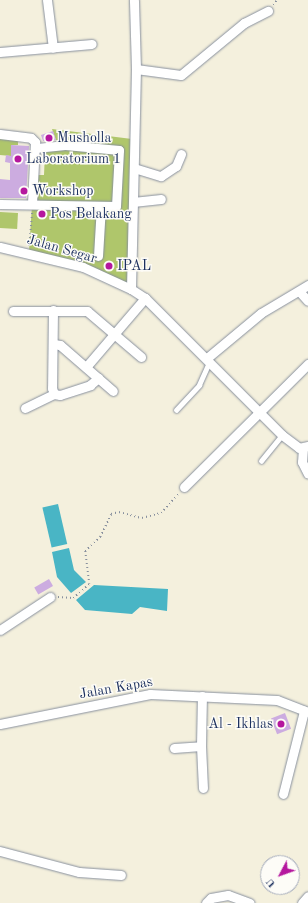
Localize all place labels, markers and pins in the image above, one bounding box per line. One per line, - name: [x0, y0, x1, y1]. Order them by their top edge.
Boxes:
- place label: Musholla: [57, 130, 111, 146]
- marker: Musholla: [44, 133, 54, 143]
- place label: Laboratorium 1: [26, 151, 121, 167]
- marker: Laboratorium 1: [13, 154, 23, 164]
- place label: Workshop: [32, 183, 93, 199]
- marker: Workshop: [19, 186, 29, 196]
- place label: Pos Belakang: [50, 206, 132, 222]
- marker: Pos Belakang: [37, 209, 47, 219]
- place label: IPAL: [117, 258, 151, 274]
- marker: IPAL: [104, 261, 114, 271]
- place label: Al - Ikhlas: [208, 716, 273, 732]
- marker: Al - Ikhlas: [276, 719, 286, 729]

